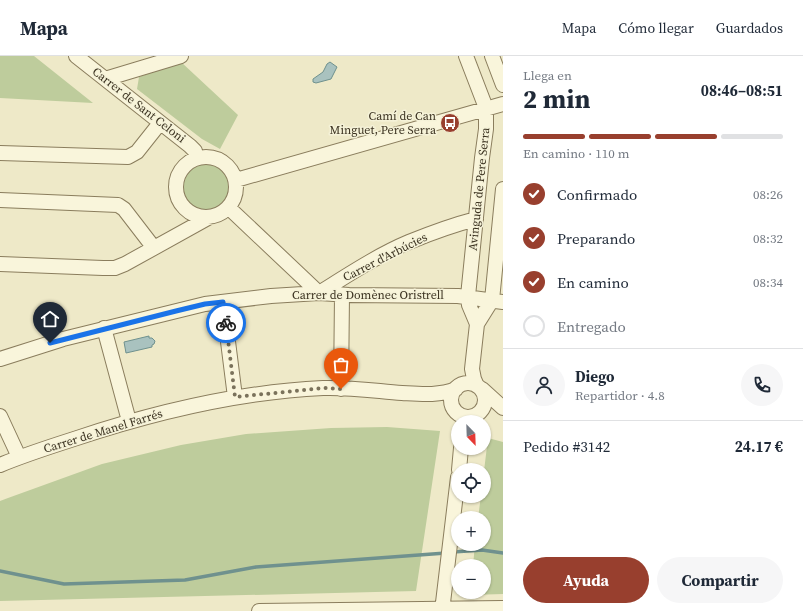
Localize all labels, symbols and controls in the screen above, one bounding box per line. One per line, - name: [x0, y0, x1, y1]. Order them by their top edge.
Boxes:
- text: Mapa: [20, 15, 68, 41]
- text: Mapa: [562, 18, 596, 38]
- text: Cómo llegar: [618, 18, 694, 38]
- text: Guardados: [716, 18, 783, 38]
- street label: Carrer de Sant Celoni: [89, 64, 189, 147]
- text: Llega en: [523, 67, 572, 84]
- text: 08:46–08:51: [701, 80, 783, 101]
- text: 2 min: [523, 81, 590, 117]
- place label: Camí de Can Minguet, Pere Serra: [330, 108, 437, 138]
- bus stop icon: Camí de Can Minguet, Pere Serra: [439, 112, 461, 134]
- street label: Avinguda de Pere Serra: [465, 126, 494, 251]
- text: En camino · 110 m: [523, 145, 629, 162]
- icon: check: [523, 183, 545, 205]
- text: Confirmado: [557, 184, 637, 205]
- text: 08:26: [753, 186, 783, 203]
- icon: check: [523, 227, 545, 249]
- text: Preparando: [557, 228, 635, 249]
- street label: Carrer d'Arbúcies: [340, 229, 430, 285]
- text: 08:32: [753, 230, 783, 247]
- icon: check: [523, 271, 545, 293]
- text: En camino: [557, 272, 629, 293]
- text: 08:34: [753, 274, 783, 291]
- street label: Carrer de Domènec Oristrell: [292, 287, 444, 303]
- pin: [33, 302, 67, 343]
- courier: [206, 303, 246, 343]
- icon: home: [39, 308, 61, 330]
- icon: bike: [215, 312, 237, 334]
- text: Entregado: [557, 316, 626, 337]
- pin: [324, 348, 358, 389]
- icon: bag: [330, 354, 352, 376]
- button: person: [523, 364, 565, 406]
- button: phone: [741, 364, 783, 406]
- text: Diego: [575, 366, 615, 387]
- text: Repartidor · 4.8: [575, 387, 665, 404]
- street label: Carrer de Manel Farrés: [42, 405, 164, 457]
- north arrow: [451, 415, 491, 455]
- map controls: [451, 415, 491, 599]
- text: Pedido #3142: [523, 436, 610, 457]
- text: 24.17 €: [735, 436, 783, 457]
- button: locate: [451, 463, 491, 503]
- button: +: [451, 511, 491, 551]
- button: Ayuda: [523, 557, 649, 603]
- button: Compartir: [657, 557, 783, 603]
- button: −: [451, 559, 491, 599]

